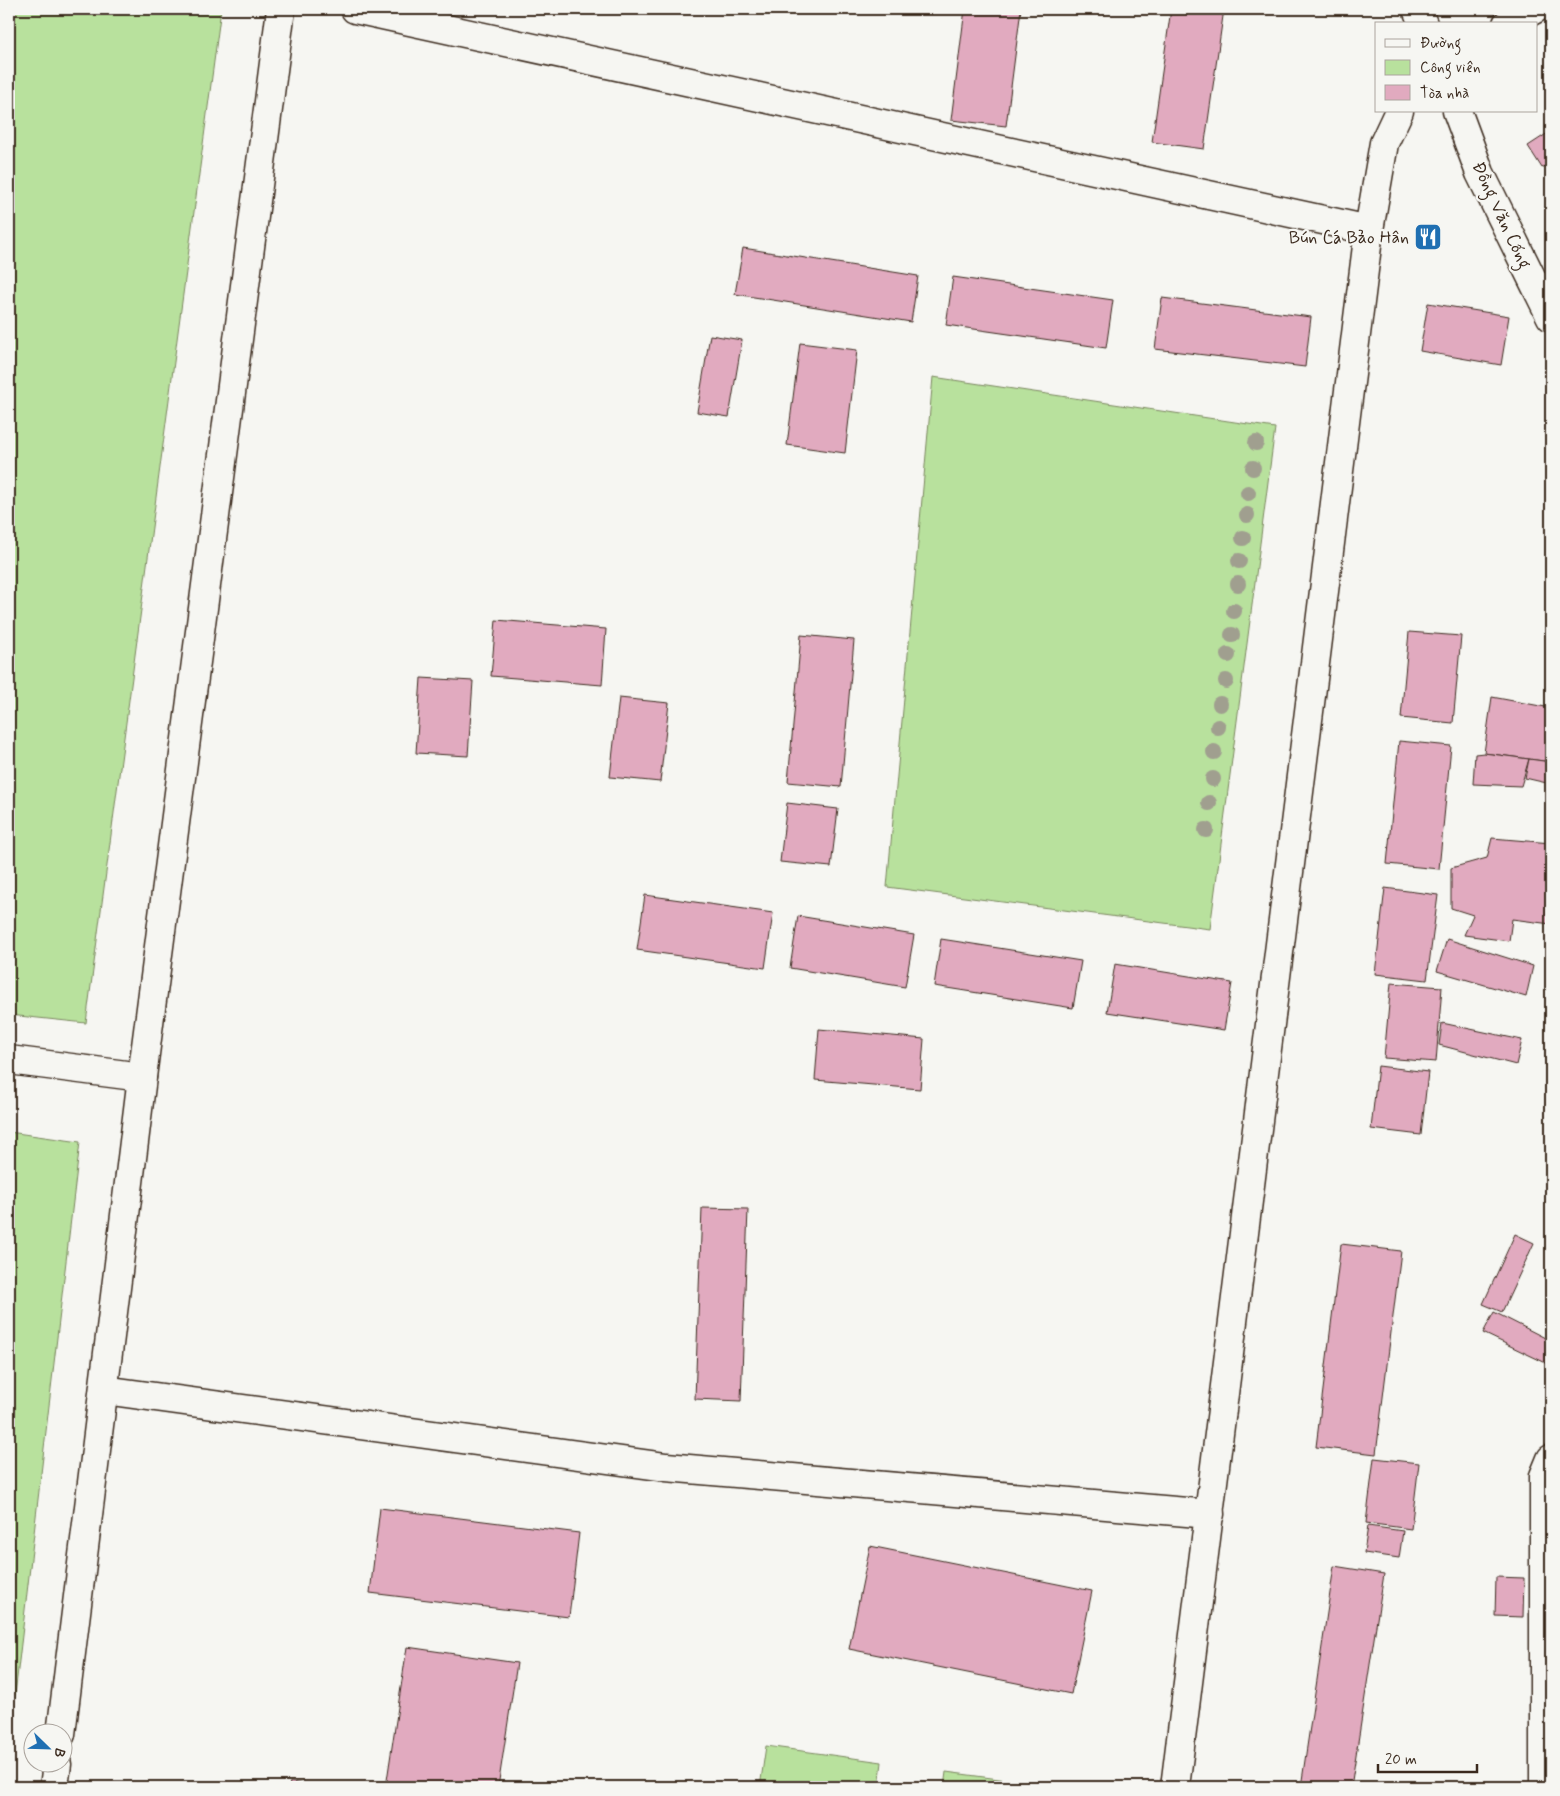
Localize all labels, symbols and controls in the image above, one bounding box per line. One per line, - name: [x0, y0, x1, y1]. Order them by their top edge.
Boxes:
- legend: [1375, 22, 1538, 112]
- text: Đường: [1420, 34, 1461, 55]
- text: Công viên: [1420, 58, 1480, 79]
- text: Tòa nhà: [1420, 84, 1469, 104]
- street label: Đồng Văn Cống: [1464, 158, 1536, 274]
- restaurant icon: Bún Cá Bảo Hân: [1413, 222, 1443, 252]
- place label: Bún Cá Bảo Hân: [1289, 226, 1409, 250]
- north arrow: [22, 1724, 72, 1774]
- scale bar: [1378, 1741, 1476, 1773]
- text: B: [49, 1745, 69, 1760]
- text: 20 m: [1385, 1750, 1417, 1770]

